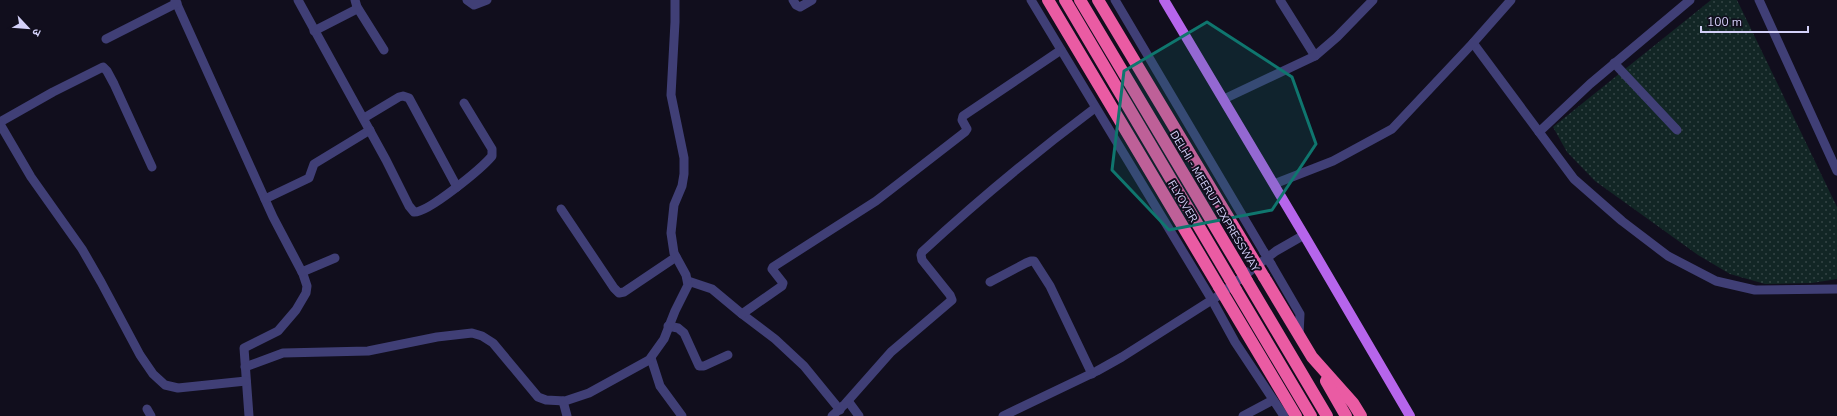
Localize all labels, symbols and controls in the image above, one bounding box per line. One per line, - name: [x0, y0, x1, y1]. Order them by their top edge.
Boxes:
- north arrow: [8, 8, 48, 48]
- scale bar: [1701, 8, 1808, 34]
- text: 100 m: [1707, 14, 1742, 30]
- text: उ: [28, 26, 45, 39]
- street label: DELHI - MEERUT EXPRESSWAY: [1166, 128, 1263, 275]
- street label: FLYOVER: [1164, 178, 1201, 226]

